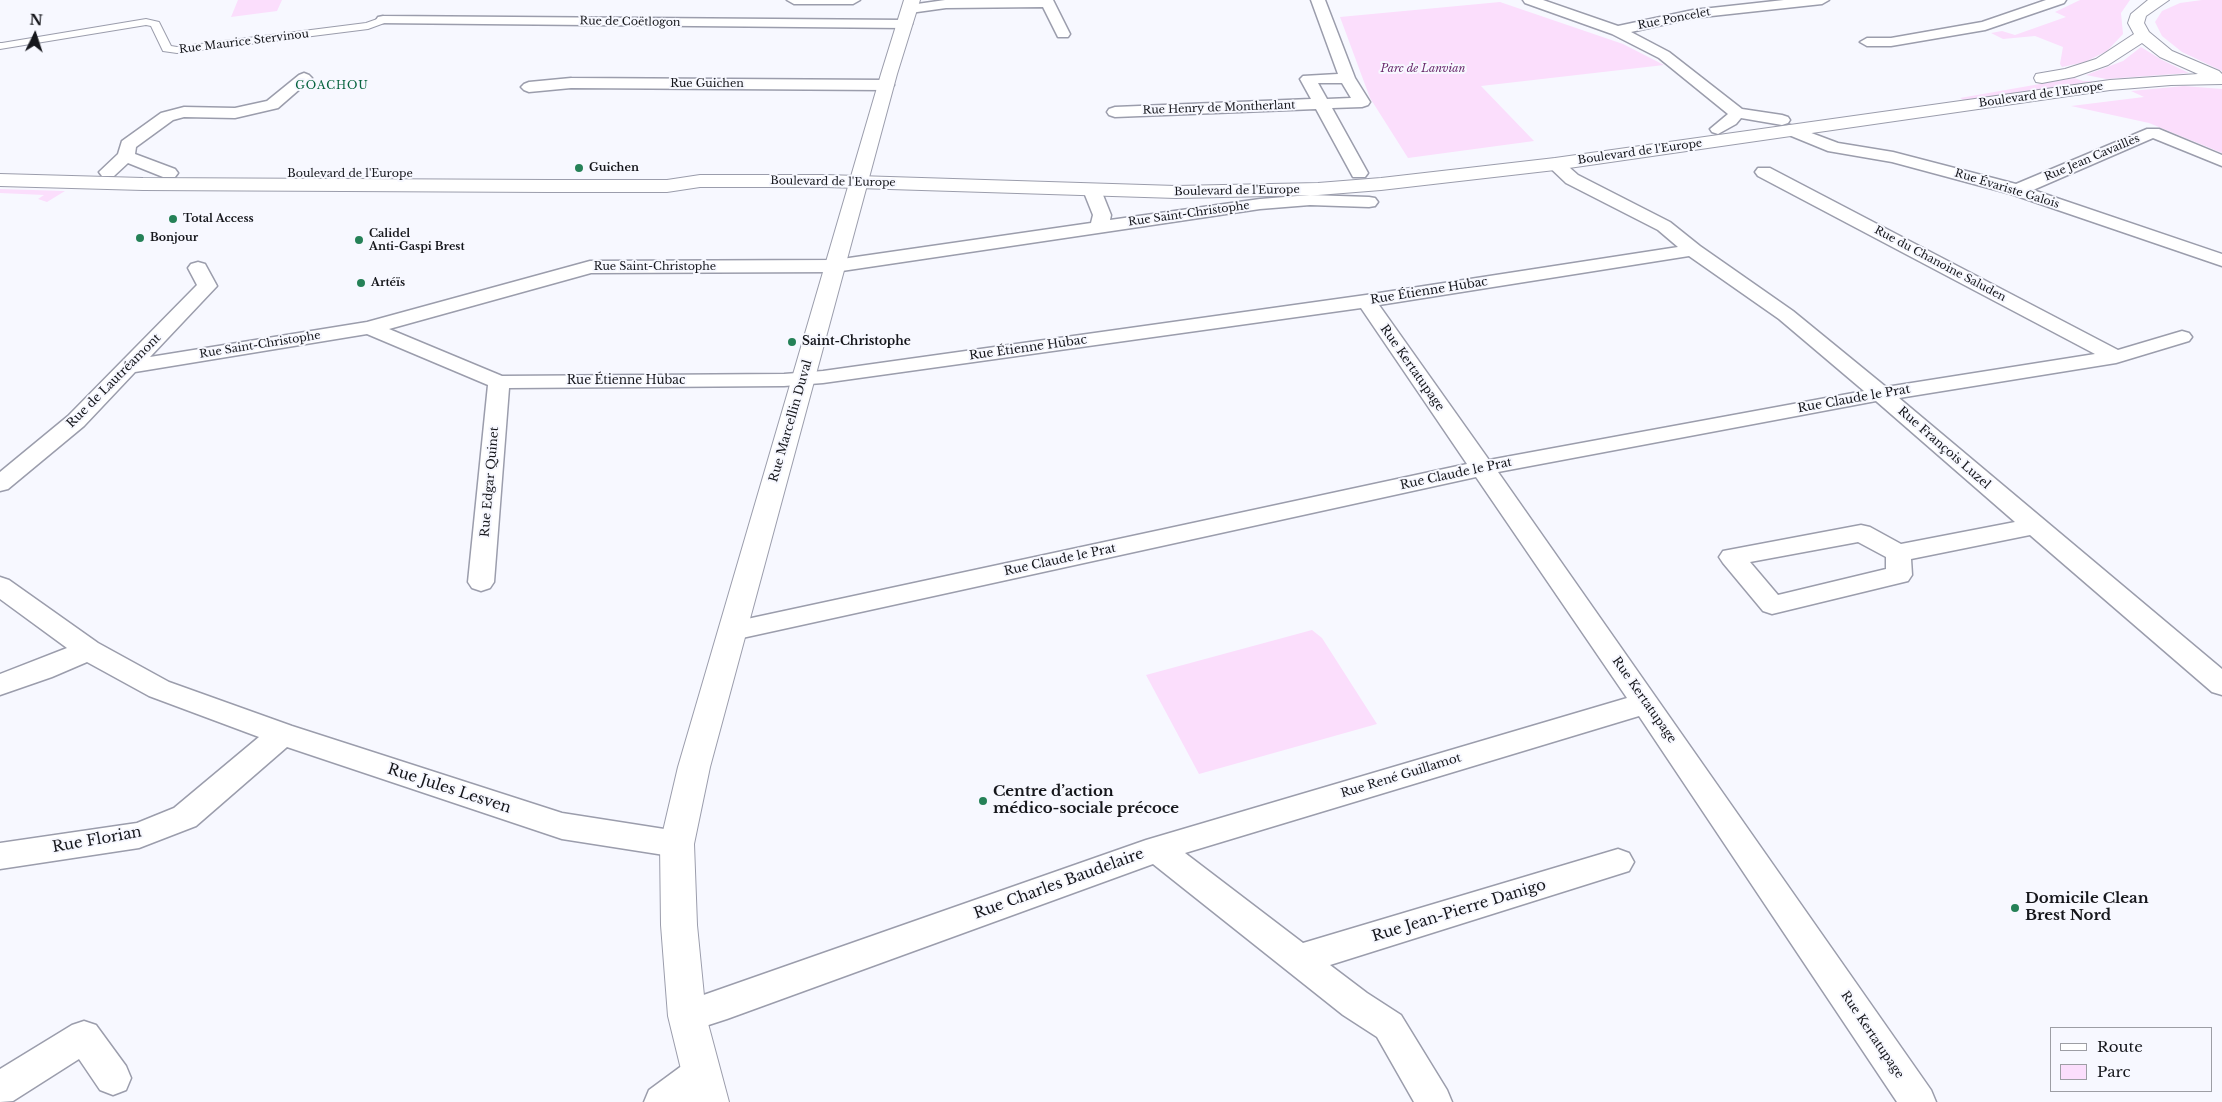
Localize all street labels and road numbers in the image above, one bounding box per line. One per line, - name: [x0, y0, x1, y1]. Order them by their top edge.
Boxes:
- street label: Rue Poncelet: [1637, 5, 1711, 33]
- street label: Rue de Coëtlogon: [579, 15, 681, 29]
- street label: Rue Maurice Stervinou: [178, 27, 310, 57]
- street label: Rue Guichen: [670, 77, 744, 91]
- street label: Boulevard de l'Europe: [1978, 80, 2104, 110]
- street label: Rue Henry de Montherlant: [1142, 99, 1296, 117]
- street label: Rue Jean Cavaillès: [2042, 132, 2142, 184]
- street label: Boulevard de l'Europe: [1577, 137, 1703, 167]
- street label: Boulevard de l'Europe: [287, 167, 413, 181]
- street label: Rue Évariste Galois: [1953, 167, 2061, 211]
- street label: Boulevard de l'Europe: [770, 174, 896, 190]
- street label: Boulevard de l'Europe: [1174, 183, 1300, 199]
- street label: Rue Saint-Christophe: [1128, 199, 1250, 229]
- street label: Rue du Chanoine Saluden: [1872, 224, 2008, 304]
- street label: Rue Saint-Christophe: [594, 260, 716, 274]
- street label: Rue Étienne Hubac: [1369, 275, 1489, 307]
- street label: Rue Kertatupage: [1377, 322, 1447, 414]
- street label: Rue Saint-Christophe: [199, 329, 321, 361]
- street label: Rue de Lautréamont: [64, 331, 164, 431]
- street label: Rue Étienne Hubac: [968, 333, 1088, 363]
- street label: Rue Marcellin Duval: [767, 358, 815, 484]
- street label: Rue Étienne Hubac: [567, 374, 685, 388]
- street label: Rue Claude le Prat: [1797, 382, 1911, 416]
- street label: Rue François Luzel: [1895, 404, 1993, 492]
- street label: Rue Edgar Quinet: [478, 426, 502, 538]
- street label: Rue Claude le Prat: [1399, 455, 1513, 493]
- street label: Rue Claude le Prat: [1003, 541, 1117, 579]
- street label: Rue Kertatupage: [1609, 654, 1679, 746]
- street label: Rue René Guillamot: [1339, 751, 1463, 801]
- street label: Rue Jules Lesven: [385, 761, 513, 817]
- street label: Rue Florian: [51, 823, 143, 857]
- street label: Rue Charles Baudelaire: [972, 845, 1146, 923]
- street label: Rue Jean-Pierre Danigo: [1370, 876, 1548, 946]
- street label: Rue Kertatupage: [1837, 989, 1907, 1081]

